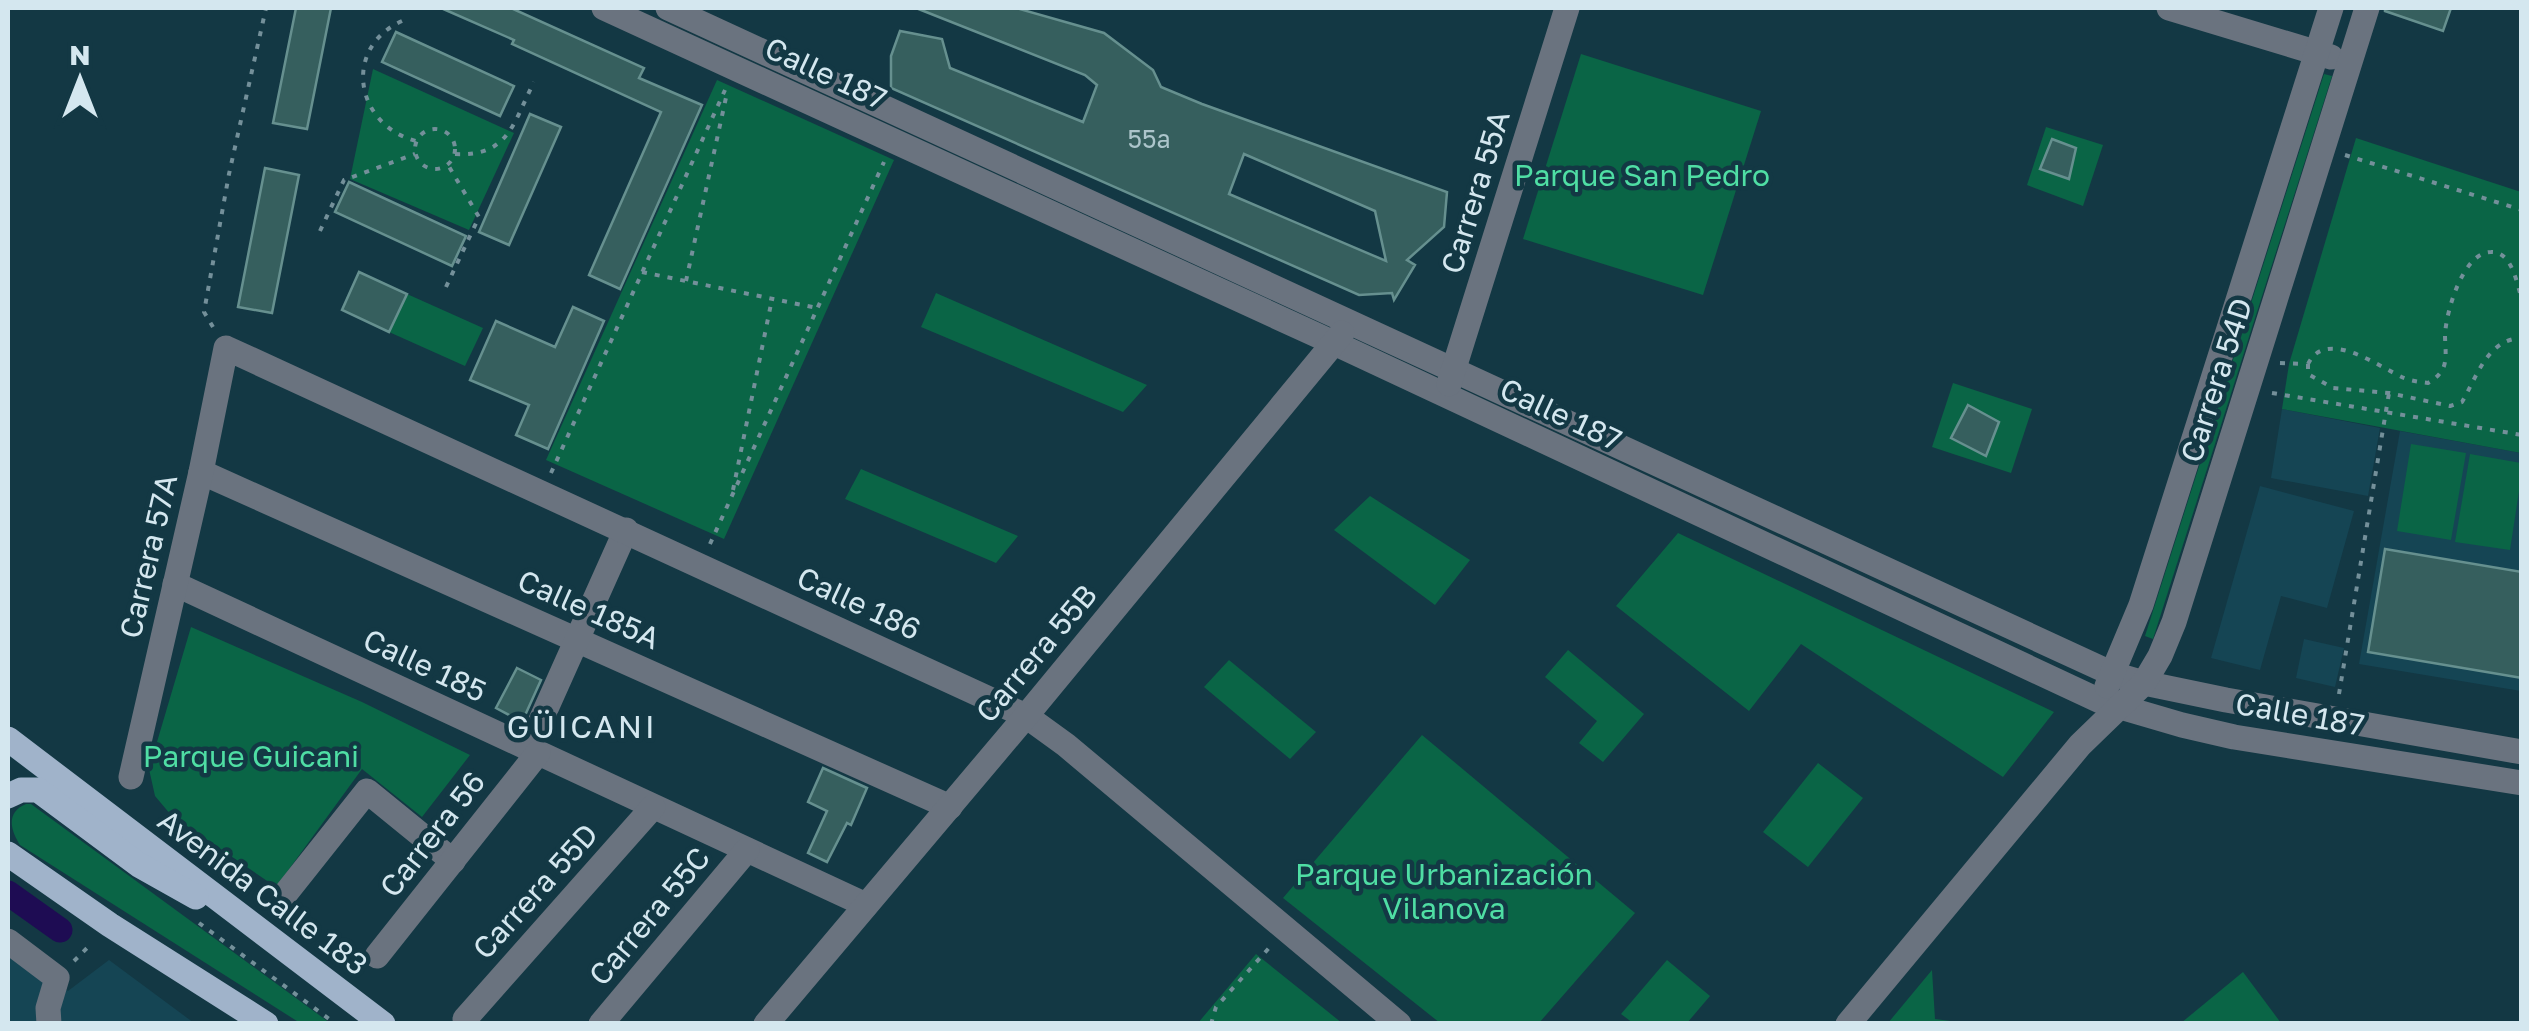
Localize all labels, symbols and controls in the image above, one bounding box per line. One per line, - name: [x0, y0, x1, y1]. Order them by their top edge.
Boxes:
- street label: Calle 187: [760, 29, 892, 117]
- north arrow: [30, 30, 130, 130]
- text: N: [69, 38, 91, 71]
- street label: Carrera 55A: [1433, 106, 1517, 278]
- house number: 55a: [1127, 123, 1171, 154]
- park label: Parque San Pedro: [1514, 157, 1770, 193]
- street label: Carrera 54D: [2173, 293, 2259, 467]
- street label: Calle 187: [1495, 370, 1627, 458]
- street label: Carrera 57A: [112, 471, 184, 641]
- street label: Calle 186: [792, 559, 926, 647]
- street label: Calle 185A: [512, 562, 666, 656]
- street label: Carrera 55B: [968, 577, 1104, 729]
- street label: Calle 185: [358, 621, 492, 709]
- street label: Calle 187: [2233, 685, 2367, 743]
- district label: GÜICANI: [507, 707, 657, 745]
- park label: Parque Guicani: [143, 738, 359, 774]
- street label: Carrera 56: [372, 764, 492, 904]
- street label: Avenida Calle 183: [151, 802, 375, 982]
- street label: Carrera 55D: [465, 816, 605, 966]
- street label: Carrera 55C: [581, 840, 717, 992]
- park label: Parque Urbanización Vilanova: [1295, 856, 1593, 926]

